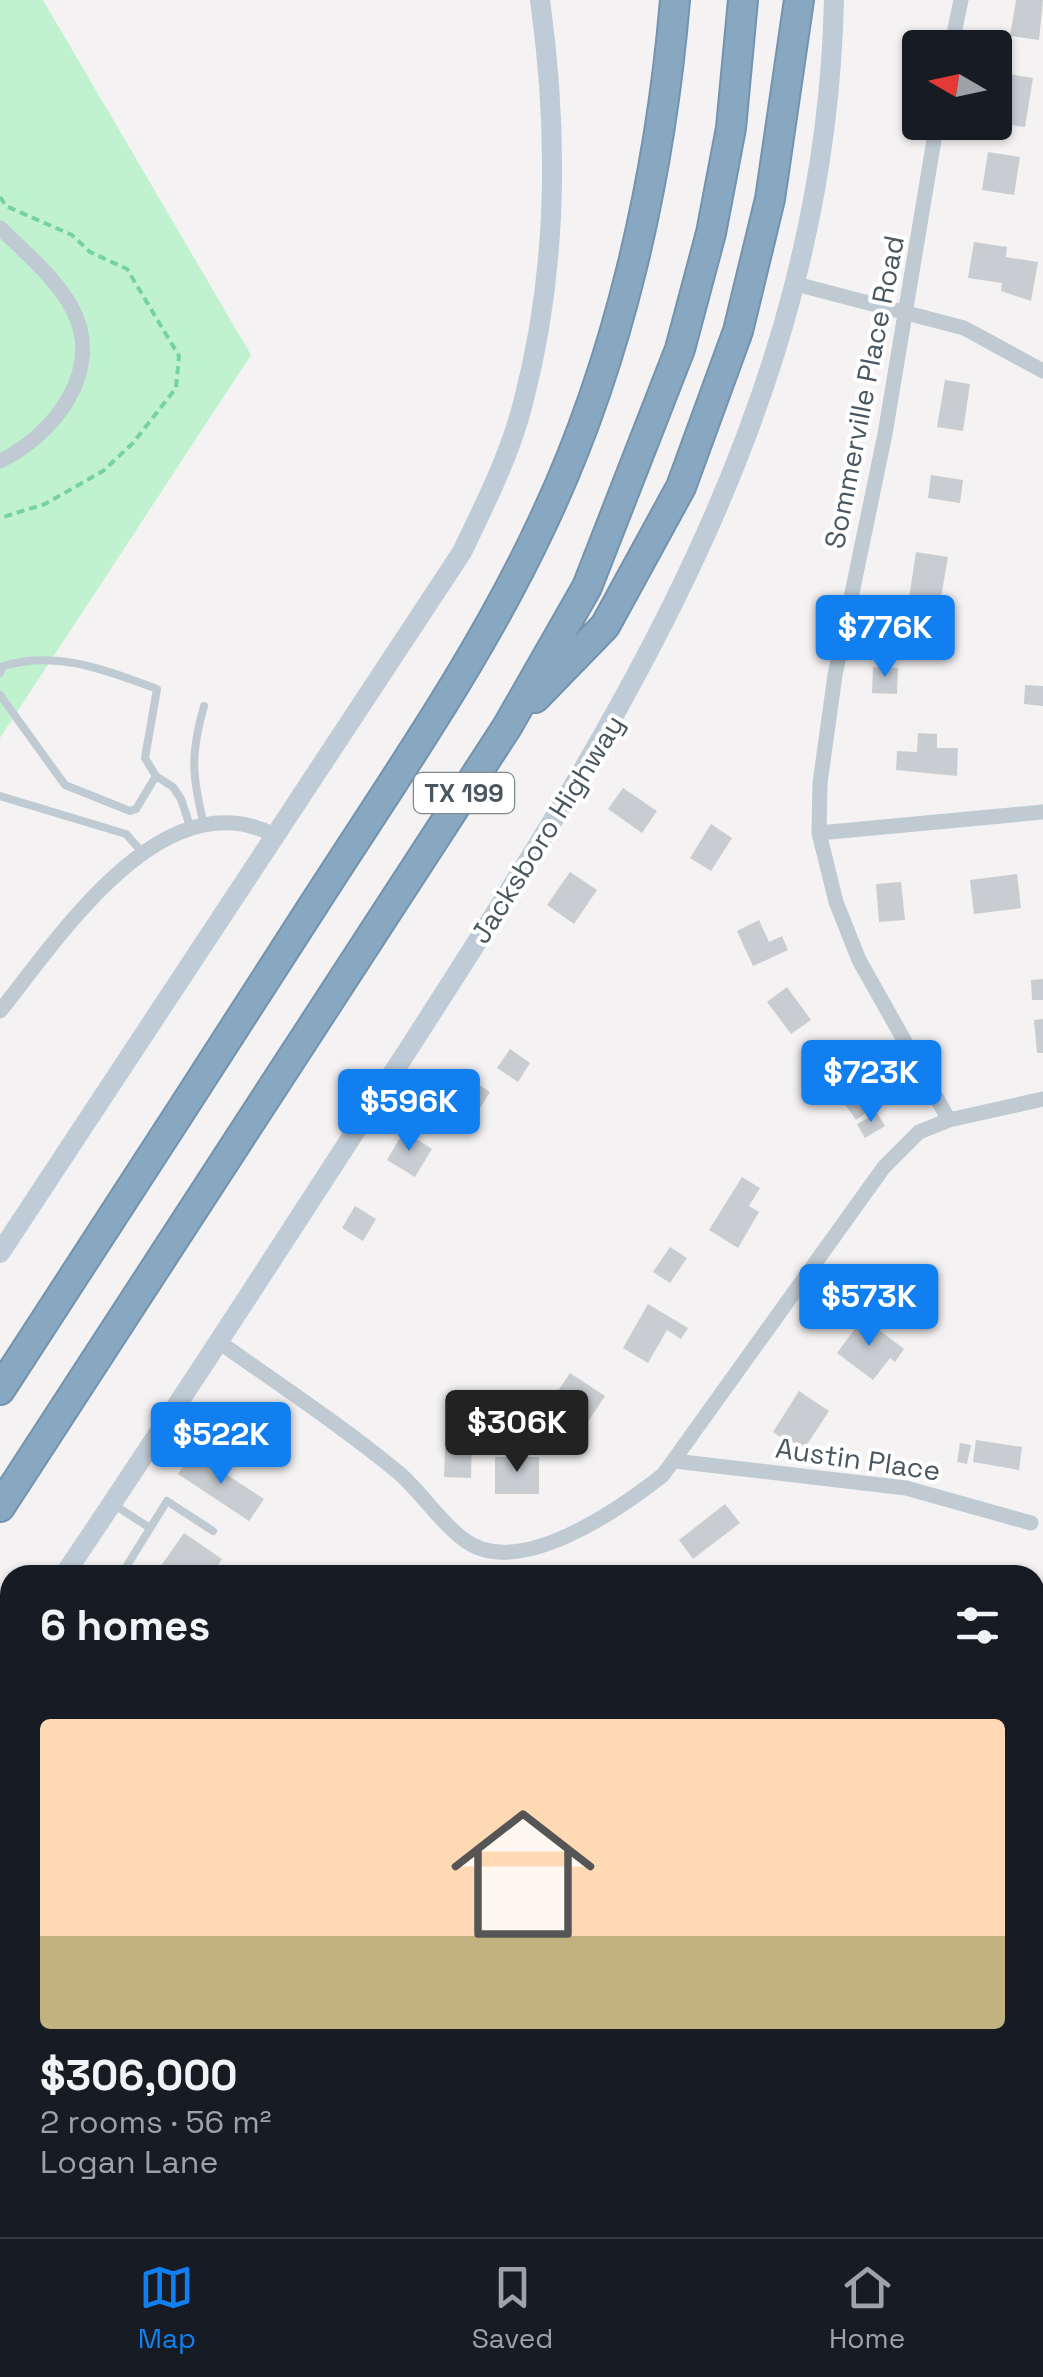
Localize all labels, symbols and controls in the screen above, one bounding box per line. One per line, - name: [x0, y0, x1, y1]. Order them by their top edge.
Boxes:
- north arrow: [902, 30, 1012, 140]
- map controls: [902, 30, 1012, 140]
- street label: Sommerville Place Road: [816, 233, 912, 551]
- pin: $776K: [815, 595, 955, 680]
- text: $776K: [838, 607, 932, 647]
- street label: Jacksboro Highway: [462, 708, 632, 950]
- road number: TX 199: [414, 773, 514, 813]
- pin: $723K: [801, 1040, 941, 1125]
- text: $723K: [823, 1052, 919, 1092]
- pin: $596K: [339, 1069, 479, 1154]
- text: $596K: [360, 1081, 458, 1121]
- pin: $573K: [799, 1264, 939, 1349]
- text: $573K: [821, 1276, 917, 1316]
- pin: $306K: [447, 1390, 587, 1475]
- pin: $522K: [151, 1402, 291, 1487]
- text: $306K: [467, 1402, 567, 1442]
- text: $522K: [173, 1414, 269, 1454]
- street label: Austin Place: [773, 1430, 943, 1488]
- icon: filters: [950, 1598, 1005, 1653]
- text: 6 homes: [40, 1599, 210, 1652]
- icon: home: [433, 1784, 613, 1964]
- text: $306,000: [40, 2049, 238, 2102]
- text: 2 rooms · 56 m²: [40, 2102, 272, 2142]
- text: Logan Lane: [40, 2142, 218, 2182]
- tab: Map: [138, 2260, 196, 2356]
- tab: Saved: [472, 2260, 553, 2356]
- tab: Home: [829, 2260, 905, 2356]

